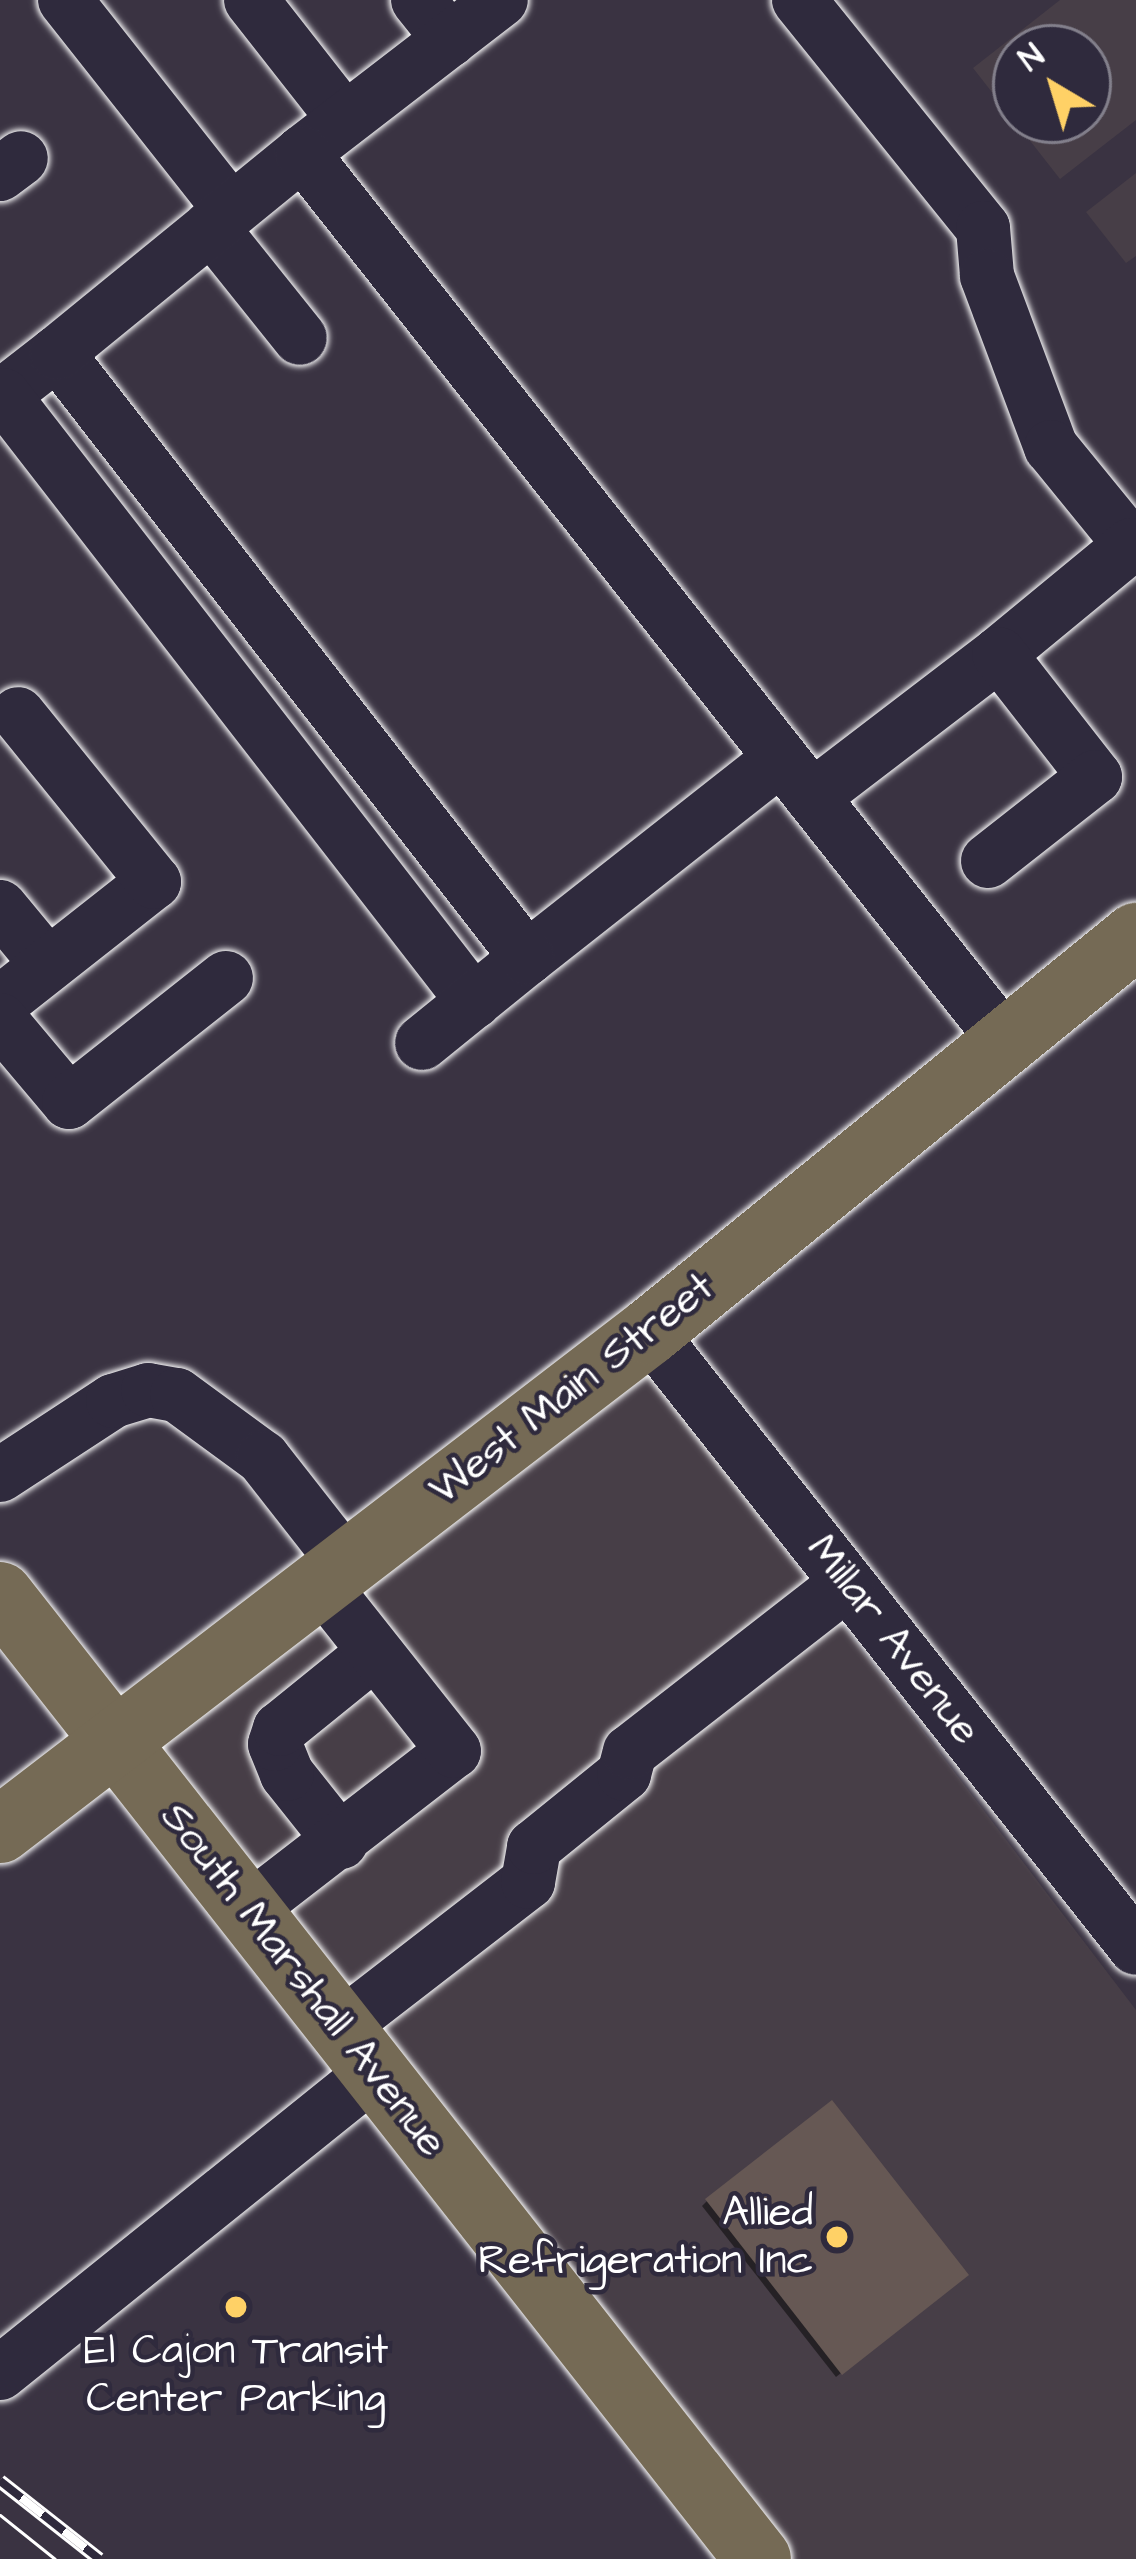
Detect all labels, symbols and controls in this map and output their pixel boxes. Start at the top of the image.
north arrow [992,24,1112,144]
text: N [1009,34,1054,82]
street label: West Main Street [420,1262,724,1516]
street label: Millar Avenue [796,1525,990,1755]
street label: South Marshall Avenue [149,1793,457,2167]
place label: Allied Refrigeration Inc [478,2188,813,2286]
marker: Allied Refrigeration Inc [824,2224,850,2250]
marker: El Cajon Transit Center Parking [223,2294,249,2320]
place label: El Cajon Transit Center Parking [84,2326,388,2424]

